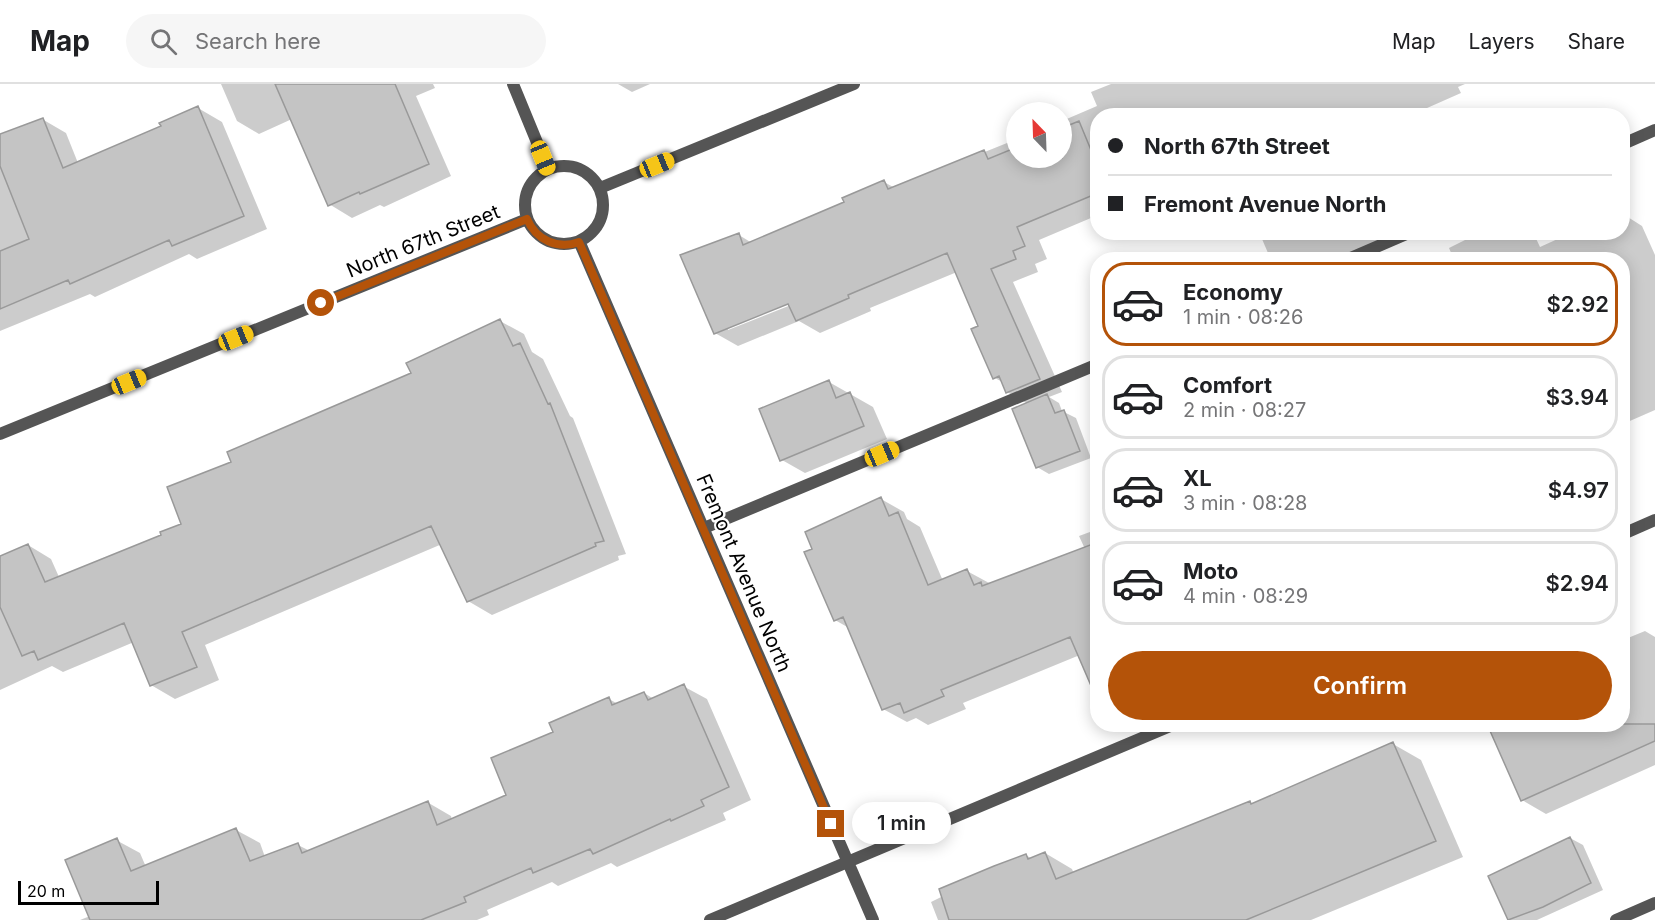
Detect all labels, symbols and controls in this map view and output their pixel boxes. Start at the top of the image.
search box [126,14,546,68]
text: Map [30,24,90,58]
icon: search [147,25,180,58]
text: Search here [195,28,321,54]
text: Map [1392,29,1436,54]
text: Layers [1469,29,1535,54]
text: Share [1568,29,1625,54]
north arrow [1006,102,1072,168]
map controls [1006,102,1072,168]
text: North 67th Street [1144,133,1330,159]
car [528,138,558,178]
car [637,150,677,180]
text: Fremont Avenue North [1144,191,1387,217]
street label: North 67th Street [343,199,504,283]
icon: car [1111,277,1165,331]
text: Economy [1183,279,1283,305]
route start [307,289,334,316]
text: $2.92 [1546,291,1609,317]
text: 1 min · 08:26 [1183,305,1303,329]
car [216,323,256,353]
car [109,367,149,397]
icon: car [1111,370,1165,424]
text: Comfort [1183,372,1272,398]
text: $3.94 [1546,384,1609,410]
text: 2 min · 08:27 [1183,398,1306,422]
car [862,439,902,469]
icon: car [1111,463,1165,517]
text: XL [1183,465,1212,491]
street label: Fremont Avenue North [691,470,797,676]
text: $4.97 [1548,477,1609,503]
text: 3 min · 08:28 [1183,491,1308,515]
icon: car [1111,556,1165,610]
text: Moto [1183,558,1238,584]
text: $2.94 [1545,570,1609,596]
text: 4 min · 08:29 [1183,584,1308,608]
button: Confirm [1108,651,1612,720]
callout: 1 min [852,803,951,845]
route end [817,810,844,837]
text: 1 min [877,811,926,835]
scale bar [18,878,159,906]
text: 20 m [27,881,65,901]

